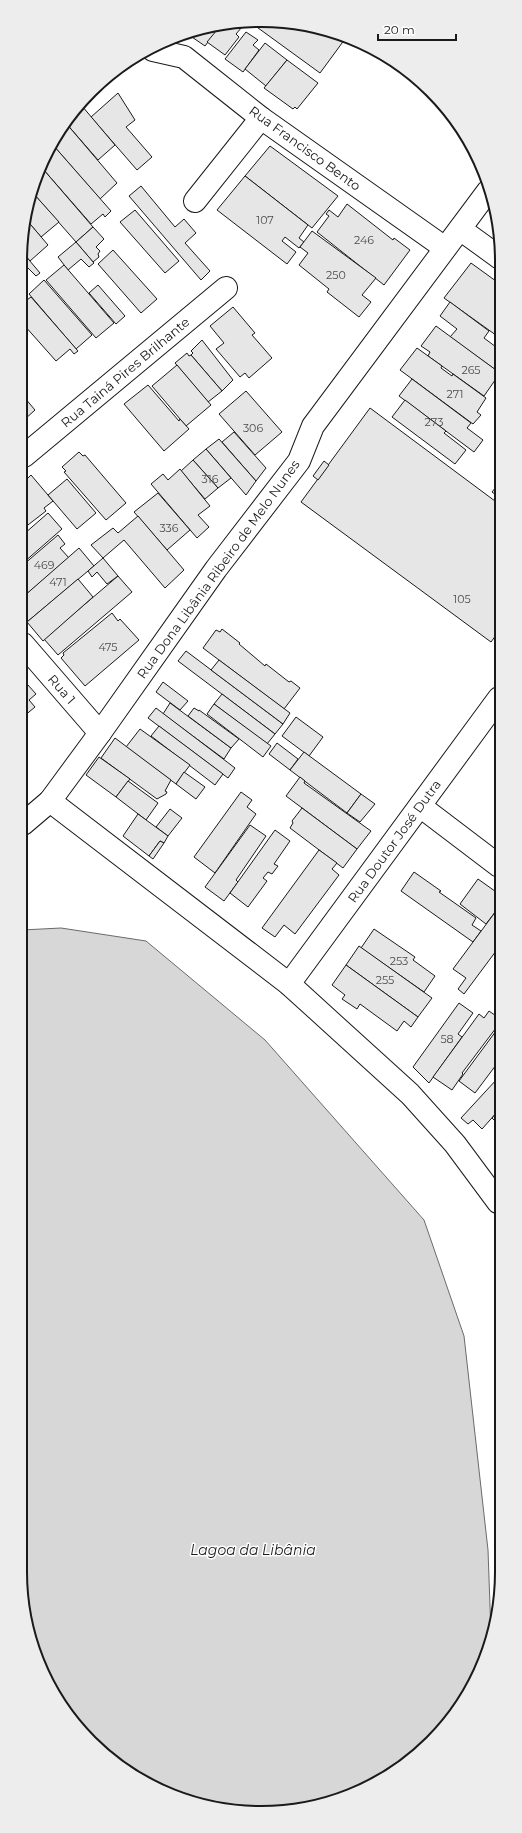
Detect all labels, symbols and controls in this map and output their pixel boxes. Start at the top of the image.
scale bar [378,16,456,42]
text: 20 m [384,22,415,37]
street label: Rua Francisco Bento [246,102,364,194]
house number: 107 [256,213,274,227]
house number: 246 [354,233,374,247]
house number: 250 [326,268,346,282]
street label: Rua Tainá Pires Brilhante [57,313,193,430]
house number: 265 [461,363,481,377]
house number: 271 [447,387,463,401]
house number: 273 [425,415,443,429]
house number: 306 [243,421,263,435]
street label: Rua Dona Libânia Ribeiro de Melo Nunes [133,457,303,681]
house number: 316 [202,472,219,486]
house number: 336 [159,521,179,535]
house number: 469 [34,558,55,572]
house number: 471 [49,575,67,589]
house number: 105 [453,592,471,606]
house number: 475 [98,640,118,654]
street label: Rua 1 [45,671,79,707]
street label: Rua Doutor José Dutra [344,776,444,906]
house number: 253 [390,954,408,968]
house number: 255 [376,973,394,987]
house number: 58 [440,1032,454,1046]
water label: Lagoa da Libânia [190,1541,316,1559]

